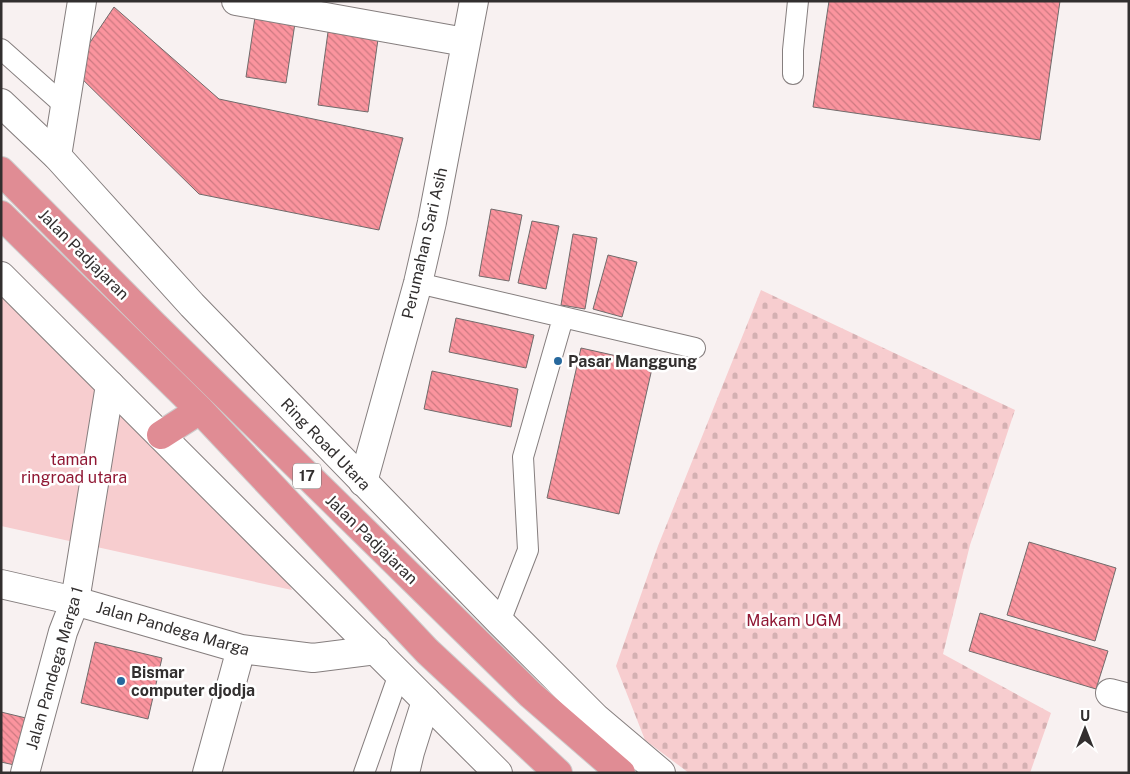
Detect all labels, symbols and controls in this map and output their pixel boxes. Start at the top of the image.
street label: Perumahan Sari Asih [398,166,451,321]
street label: Jalan Padjajaran [34,205,133,304]
place label: Pasar Manggung [568,352,697,371]
marker: Pasar Manggung [552,355,564,367]
street label: Ring Road Utara [277,394,374,494]
park label: taman ringroad utara [21,450,127,487]
road number: 17 [293,464,321,488]
street label: Jalan Padjajaran [322,491,422,588]
street label: Jalan Pandega Marga 1 [22,584,87,752]
street label: Jalan Pandega Marga [94,598,252,659]
park label: Makam UGM [746,611,842,630]
place label: Bismar computer djodja [131,663,255,700]
marker: Bismar computer djodja [115,675,127,687]
north arrow [1060,704,1110,754]
text: U [1080,708,1090,724]

